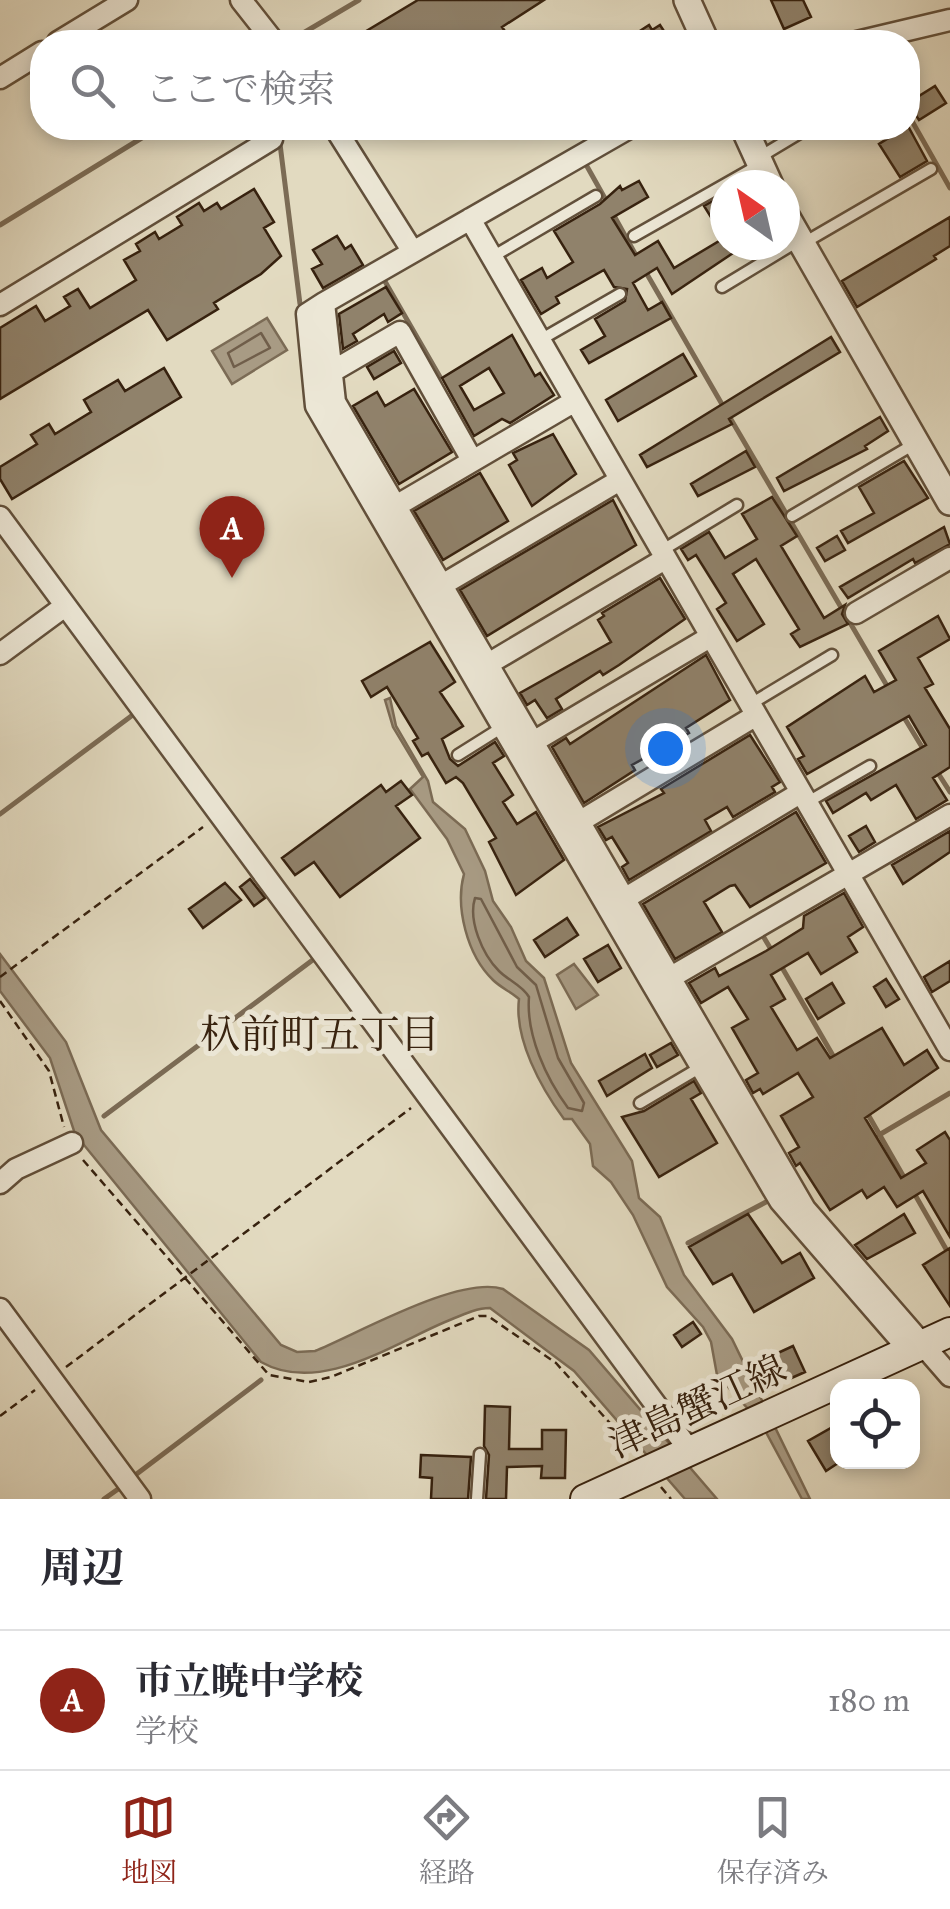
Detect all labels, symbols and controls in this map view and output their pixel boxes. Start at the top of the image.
search box [30,30,920,140]
icon: search [65,58,120,113]
text: ここで検索 [145,66,335,112]
north arrow [710,170,800,260]
pin: A [200,496,264,578]
your location [640,723,691,774]
district label: 杁前町五丁目 [200,1010,440,1059]
street label: 津島蟹江線 [601,1345,793,1467]
map controls [830,1379,920,1469]
button: locate [830,1379,920,1469]
text: 周辺 [40,1542,124,1594]
text: 市立暁中学校 [135,1658,363,1704]
text: A [62,1681,83,1720]
text: 180 m [828,1681,910,1720]
text: 学校 [135,1712,199,1751]
tab: 地図 [121,1790,177,1890]
tab: 経路 [419,1790,475,1890]
tab: 保存済み [717,1790,829,1890]

